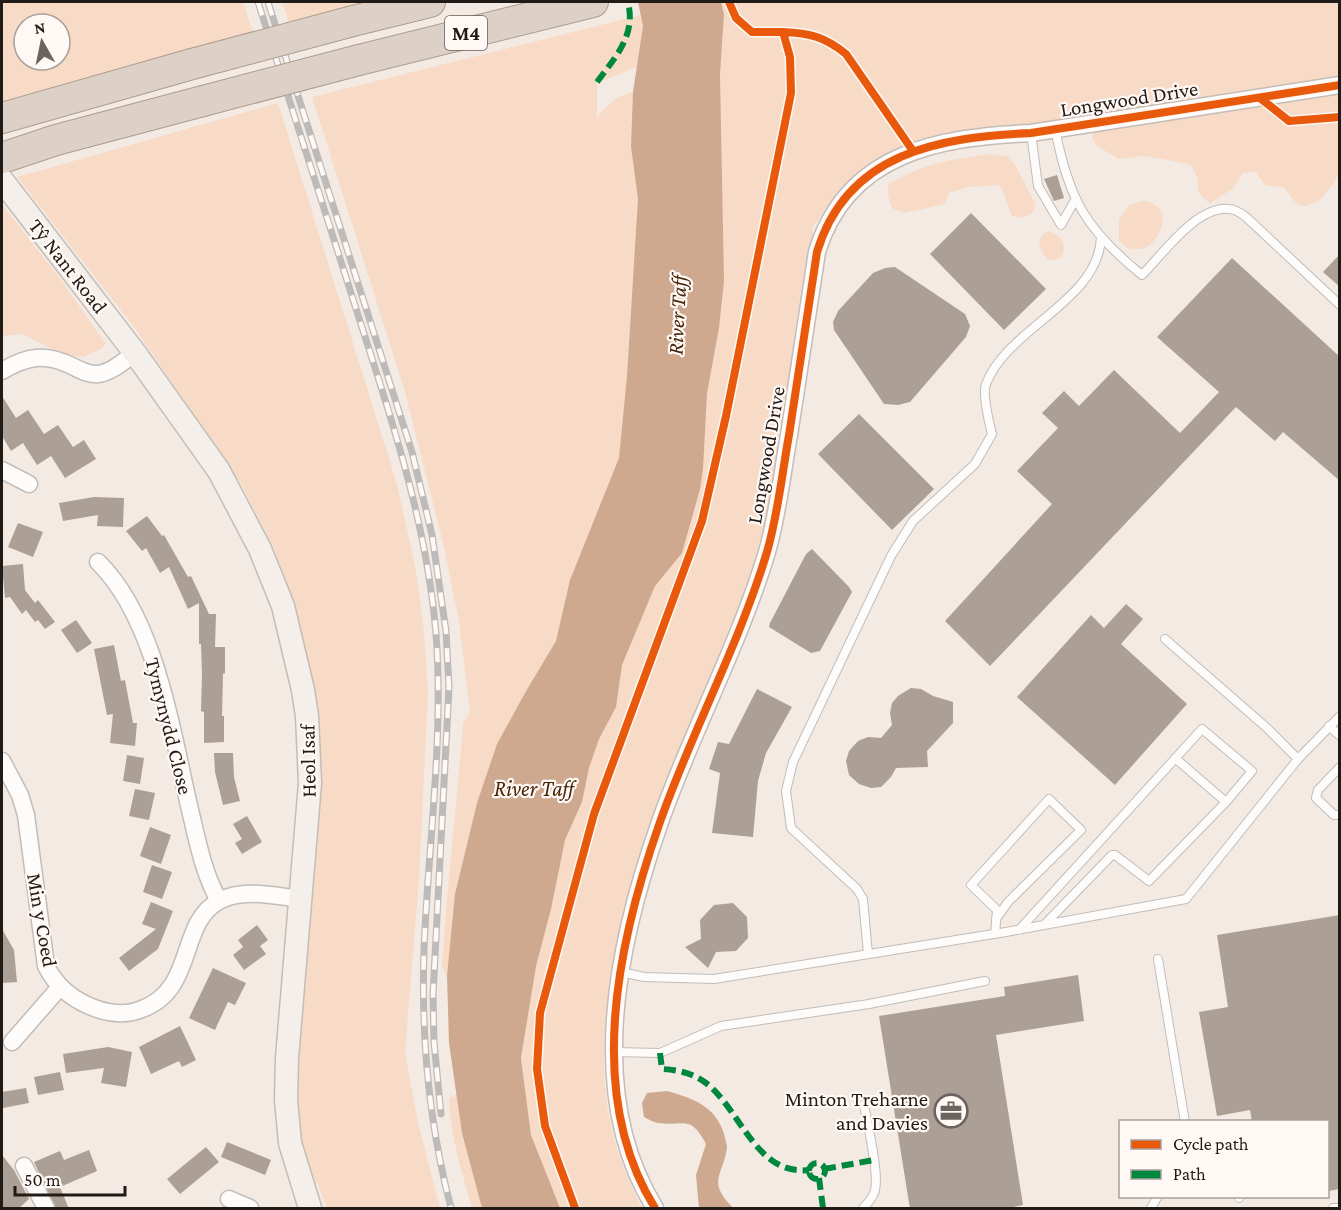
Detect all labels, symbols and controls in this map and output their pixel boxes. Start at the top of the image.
north arrow [12,12,72,72]
road number: M4 [445,16,487,50]
text: N [33,18,47,37]
street label: Longwood Drive [1058,76,1200,122]
street label: Tŷ Nant Road [24,214,112,318]
water label: River Taff [662,271,692,356]
street label: Longwood Drive [742,384,790,526]
street label: Tymynydd Close [140,655,198,797]
street label: Heol Isaf [295,722,321,798]
water label: River Taff [494,776,577,801]
street label: Min y Coed [22,871,62,969]
place label: Minton Treharne and Davies [785,1087,928,1135]
office icon: Minton Treharne and Davies [933,1093,969,1129]
legend [1119,1120,1329,1198]
text: Cycle path [1173,1134,1249,1154]
scale bar [15,1159,124,1197]
text: Path [1173,1164,1206,1184]
text: 50 m [24,1170,61,1190]

